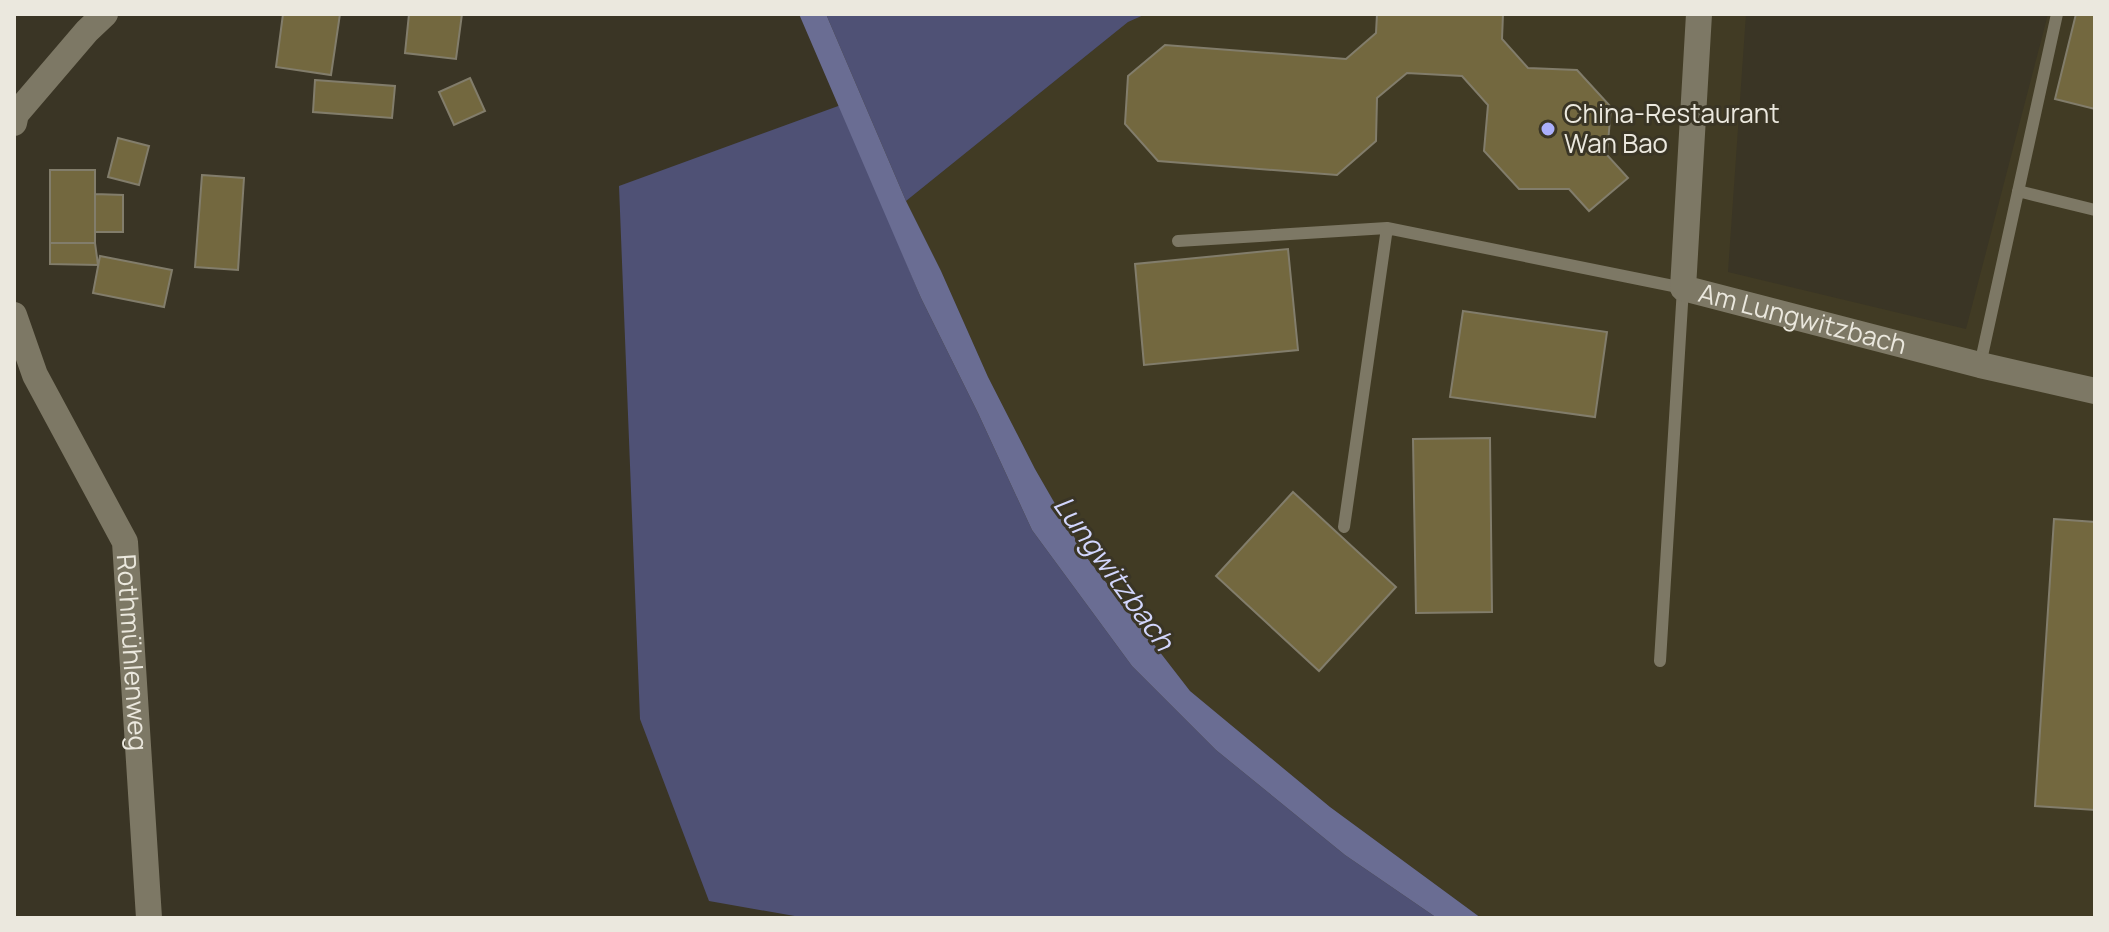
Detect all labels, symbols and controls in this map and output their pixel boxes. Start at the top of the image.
place label: China-Restaurant Wan Bao [1564,95,1780,161]
marker: China-Restaurant Wan Bao [1539,120,1557,138]
street label: Am Lungwitzbach [1695,274,1911,362]
water label: Lungwitzbach [1046,487,1185,658]
street label: Rothmühlenweg [109,553,157,752]

